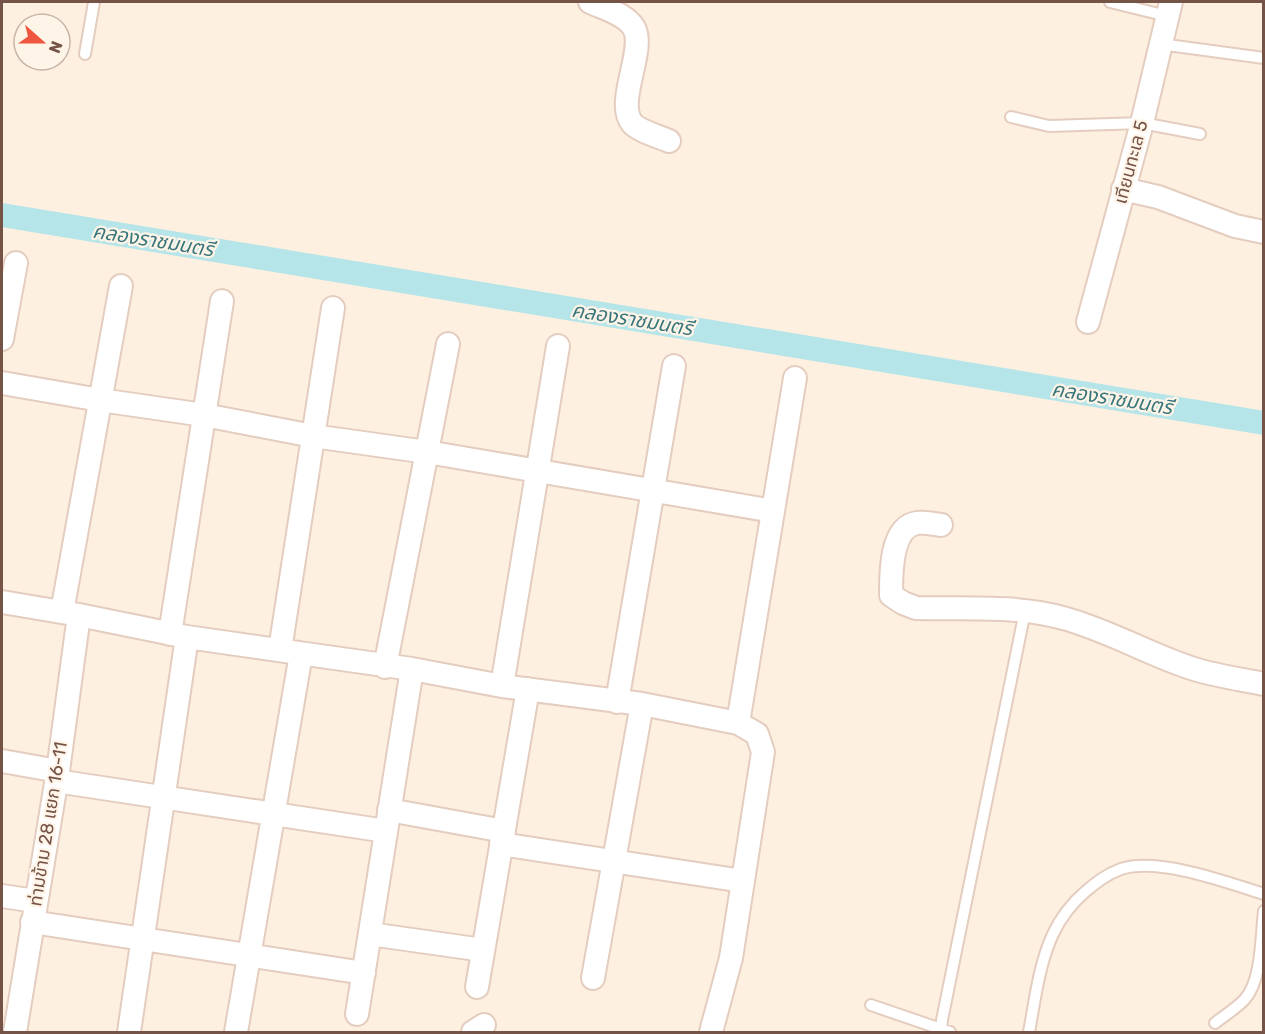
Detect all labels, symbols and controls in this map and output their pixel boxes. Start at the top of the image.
north arrow [12,12,72,72]
text: N [45,38,66,56]
street label: เทียนทะเล 5 [1109,118,1153,206]
water label: คลองราชมนตรี [91,219,219,262]
water label: คลองราชมนตรี [570,298,698,341]
water label: คลองราชมนตรี [1050,377,1178,420]
street label: ท่ามข้าม 28 แยก 16-11 [24,740,72,908]

